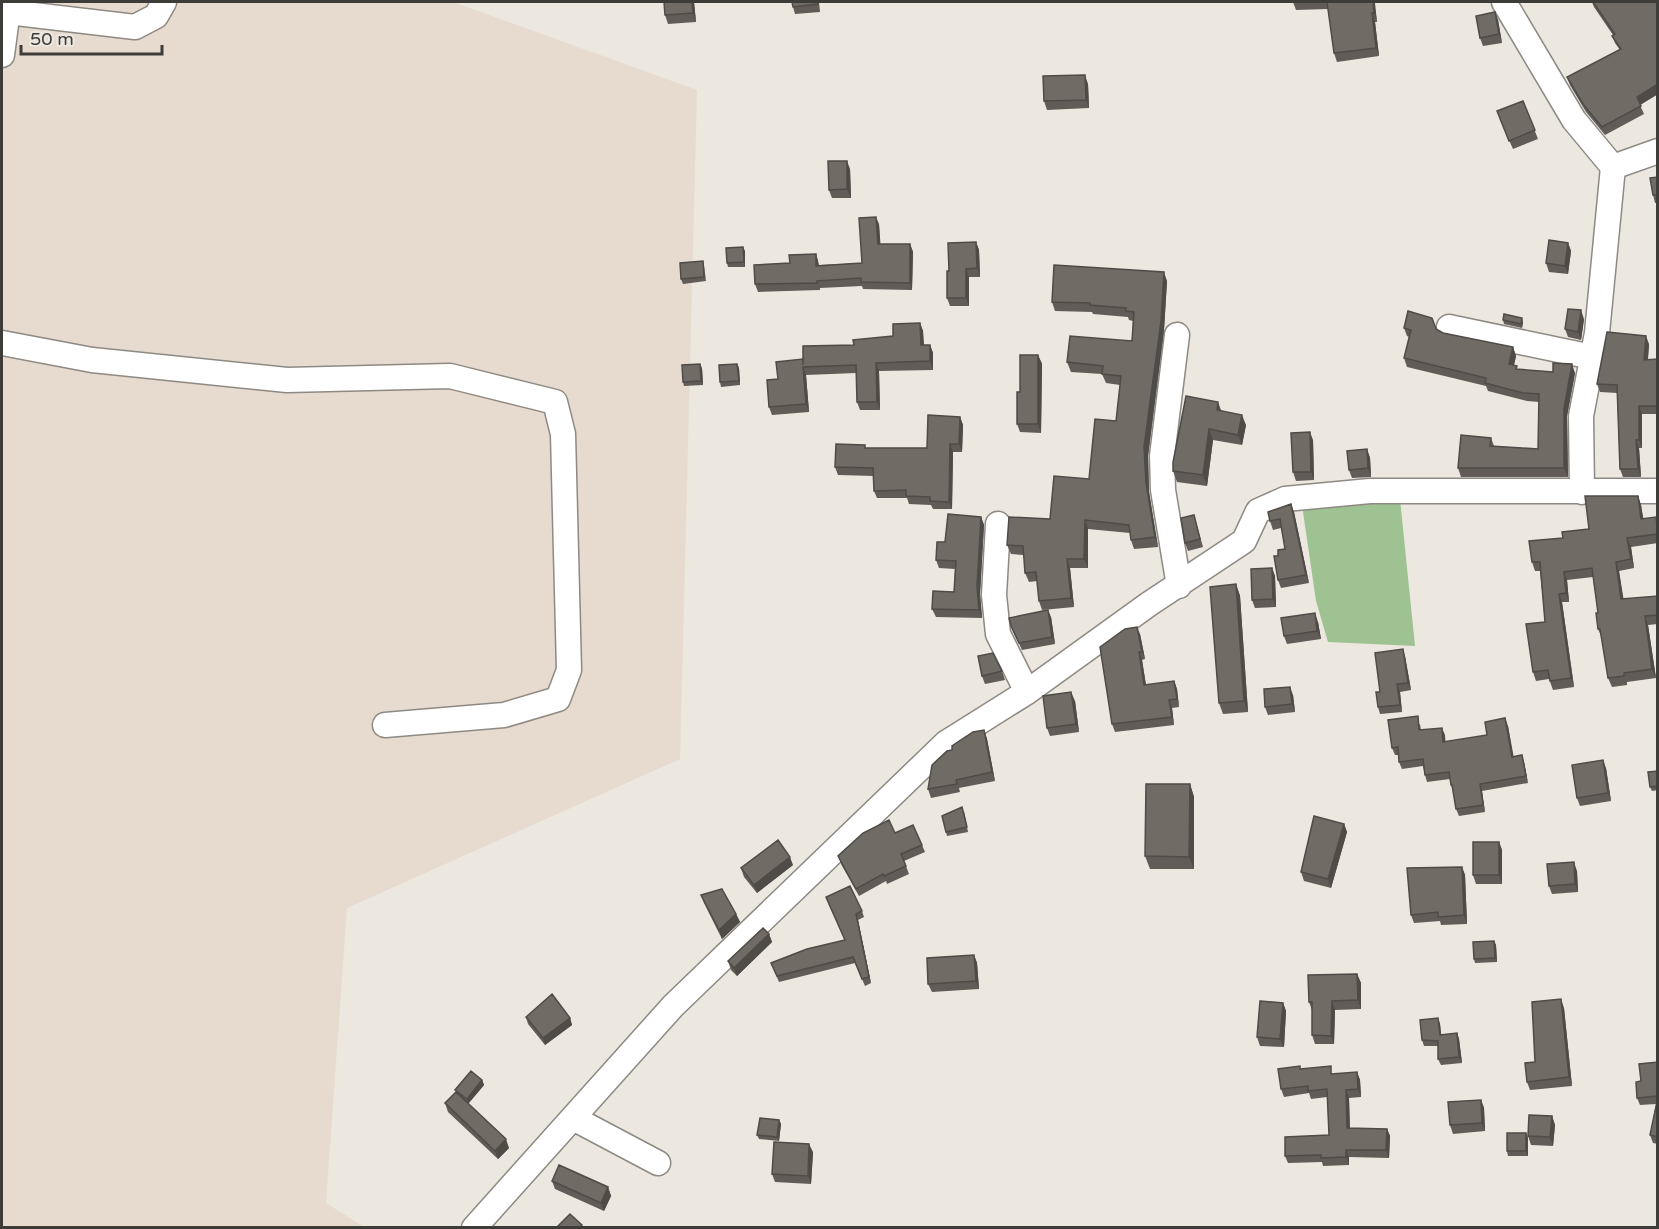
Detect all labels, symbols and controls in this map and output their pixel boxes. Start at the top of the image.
scale bar [21,18,162,56]
text: 50 m [30,28,74,50]

